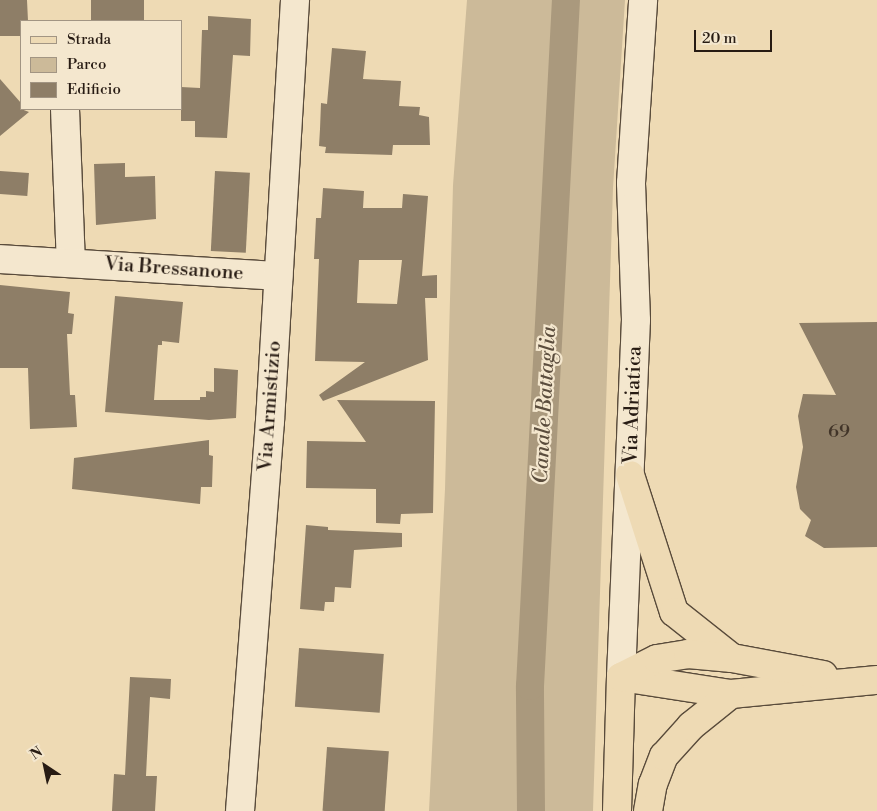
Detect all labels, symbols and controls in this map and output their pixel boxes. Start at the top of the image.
legend [20,20,182,110]
scale bar [697,20,774,52]
text: 20 m [702,29,737,48]
text: Strada [67,30,111,49]
text: Parco [67,55,106,74]
text: Edificio [67,80,121,99]
street label: Via Bressanone [104,252,244,286]
water label: Canale Battaglia [528,326,562,484]
street label: Via Armistizio [253,340,287,472]
street label: Via Adriatica [619,345,647,465]
house number: 69 [828,421,850,443]
north arrow [20,741,70,791]
text: N [27,743,46,764]

